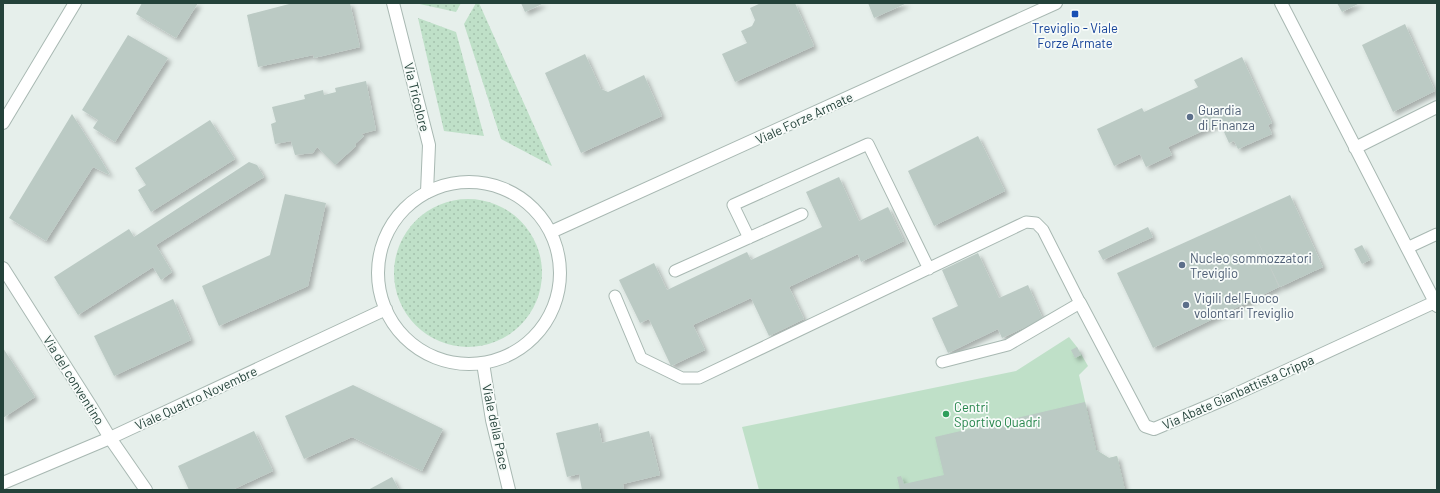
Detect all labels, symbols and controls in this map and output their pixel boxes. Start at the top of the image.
marker: Treviglio - Viale Forze Armate [1070,9,1080,19]
place label: Treviglio - Viale Forze Armate [1032,20,1118,51]
street label: Via Tricolore [401,61,433,133]
street label: Viale Forze Armate [753,88,855,148]
place label: Guardia di Finanza [1198,102,1255,133]
marker: Guardia di Finanza [1185,112,1195,122]
place label: Nucleo sommozzatori Treviglio [1190,250,1312,281]
marker: Nucleo sommozzatori Treviglio [1177,260,1187,270]
place label: Vigili del Fuoco volontari Treviglio [1194,290,1294,321]
marker: Vigili del Fuoco volontari Treviglio [1181,300,1191,310]
street label: Via del conventino [40,332,108,428]
street label: Via Abate Gianbattista Crippa [1160,351,1316,433]
street label: Viale Quattro Novembre [132,363,260,433]
street label: Viale della Pace [479,383,513,471]
place label: Centri Sportivo Quadri [954,399,1041,430]
marker: Centri Sportivo Quadri [941,409,951,419]

